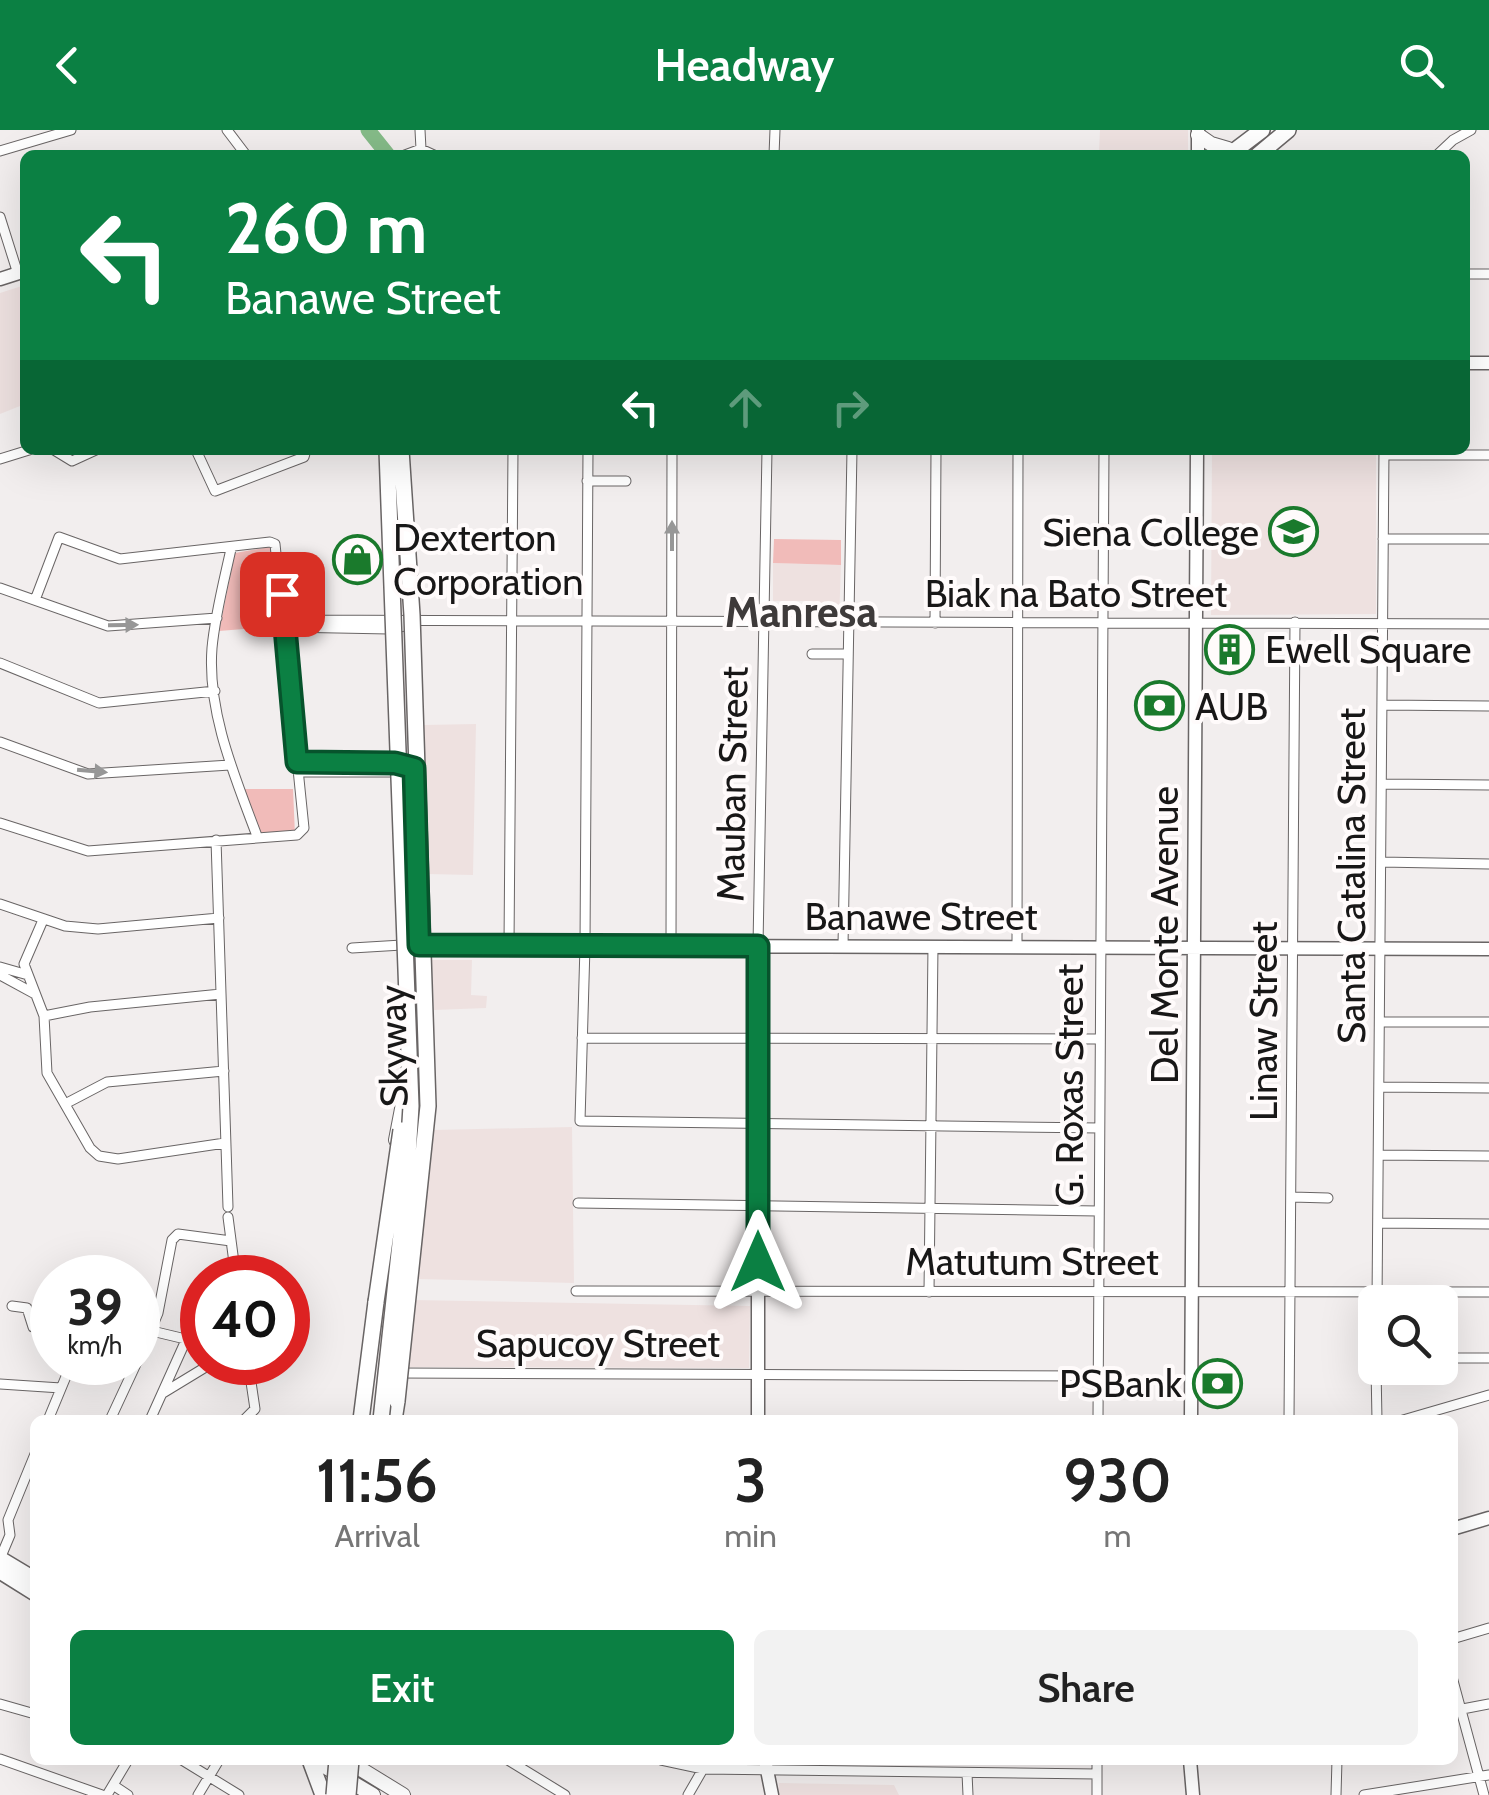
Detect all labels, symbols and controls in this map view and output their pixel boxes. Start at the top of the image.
icon: back [40,38,95,93]
text: Headway [655,38,834,92]
icon: search [1394,38,1449,93]
text: 260 m [225,185,427,271]
icon: left [60,190,190,320]
text: Banawe Street [225,271,501,325]
icon: left [613,380,668,435]
icon: ahead [718,380,773,435]
icon: right [823,380,878,435]
school or university icon: Siena College [1268,506,1320,558]
place label: Siena College [1042,509,1259,556]
place label: Dexterton Corporation [393,514,583,605]
one-way arrow [664,520,680,552]
shop icon: Dexterton Corporation [332,533,384,585]
pin [240,552,325,637]
icon: arrive [255,567,310,622]
street label: Biak na Bato Street [925,570,1228,617]
district label: Manresa [725,586,877,638]
one-way arrow [108,617,140,633]
building icon: Ewell Square [1204,623,1256,675]
place label: Ewell Square [1265,626,1471,673]
street label: Mauban Street [706,666,758,902]
bank icon: AUB [1134,680,1186,732]
place label: AUB [1195,683,1268,730]
street label: Santa Catalina Street [1328,708,1375,1044]
one-way arrow [77,763,108,779]
street label: Del Monte Avenue [1141,786,1188,1084]
street label: Banawe Street [805,893,1038,940]
street label: Linaw Street [1240,921,1287,1121]
street label: G. Roxas Street [1046,964,1093,1206]
street label: Skyway [368,984,418,1108]
position arrow [706,1210,810,1314]
street label: Matutum Street [905,1238,1159,1285]
speed limit sign: 40 [180,1255,310,1385]
text: 39 [67,1277,123,1338]
map controls [1358,1285,1458,1385]
button: search [1358,1285,1458,1385]
street label: Sapucoy Street [476,1320,720,1367]
text: km/h [68,1330,122,1360]
bank icon: PSBank [1191,1357,1243,1409]
place label: PSBank [1059,1360,1182,1407]
text: 11:56 [316,1444,438,1517]
text: 3 [734,1444,767,1517]
text: 930 [1063,1444,1172,1517]
text: Arrival [335,1516,420,1555]
text: min [724,1516,777,1555]
text: m [1103,1516,1132,1555]
button: Exit [70,1630,734,1745]
button: Share [754,1630,1418,1745]

